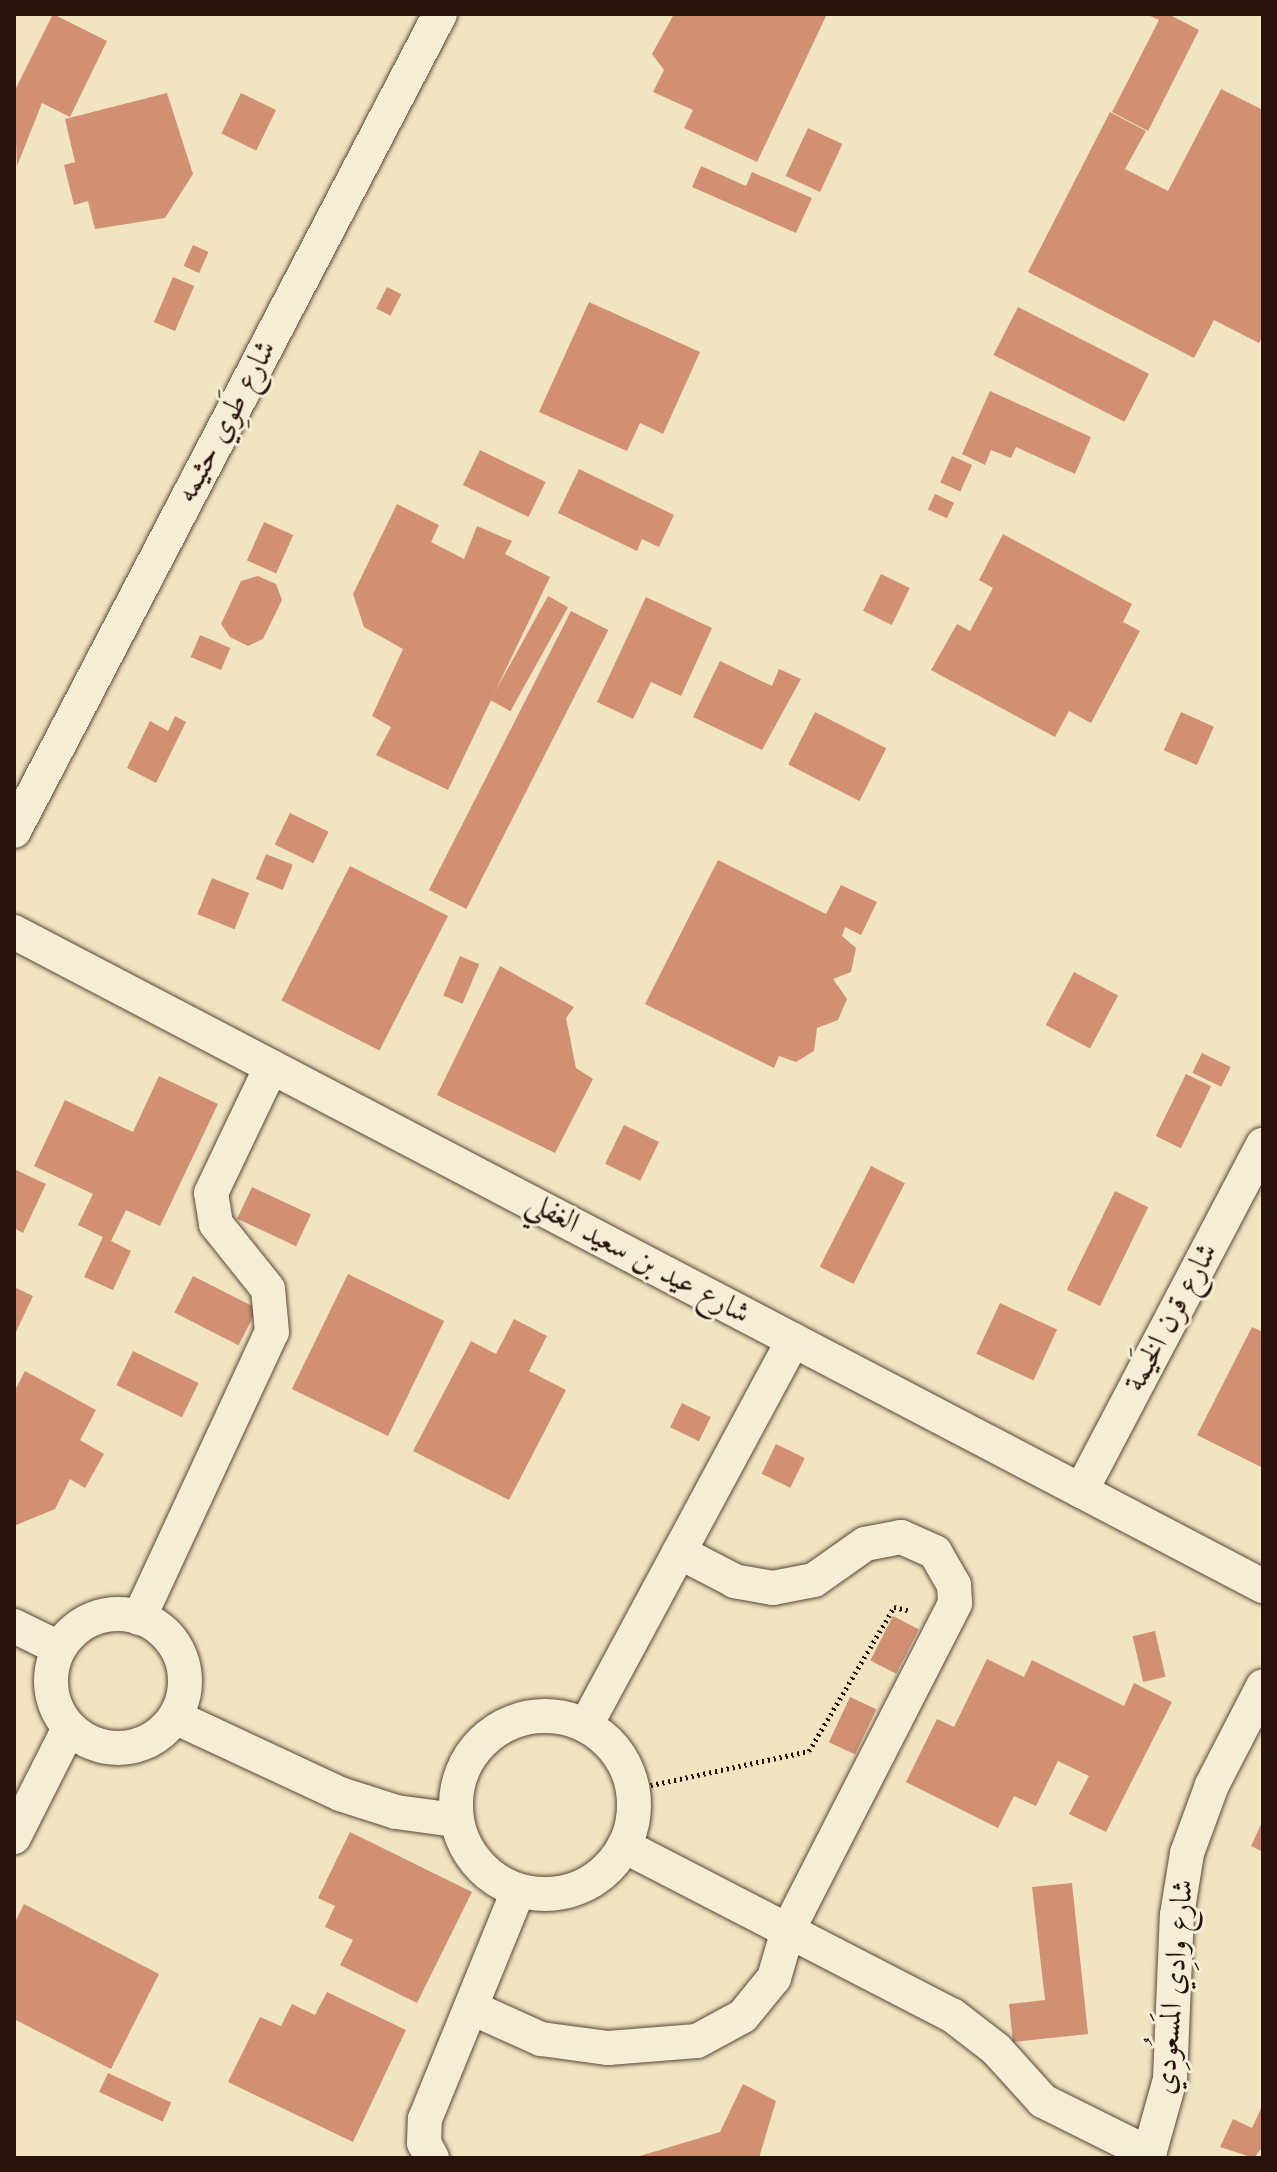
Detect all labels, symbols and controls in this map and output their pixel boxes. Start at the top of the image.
street label: شارع طَوِي حثيمه [169,335,285,509]
street label: شارع عيد بن سعيد الغفلي [520,1185,756,1333]
street label: شارع قرن الخَيمة [1118,1238,1226,1398]
street label: شارع وادِي المَسعُودِي [1148,1878,1202,2096]

